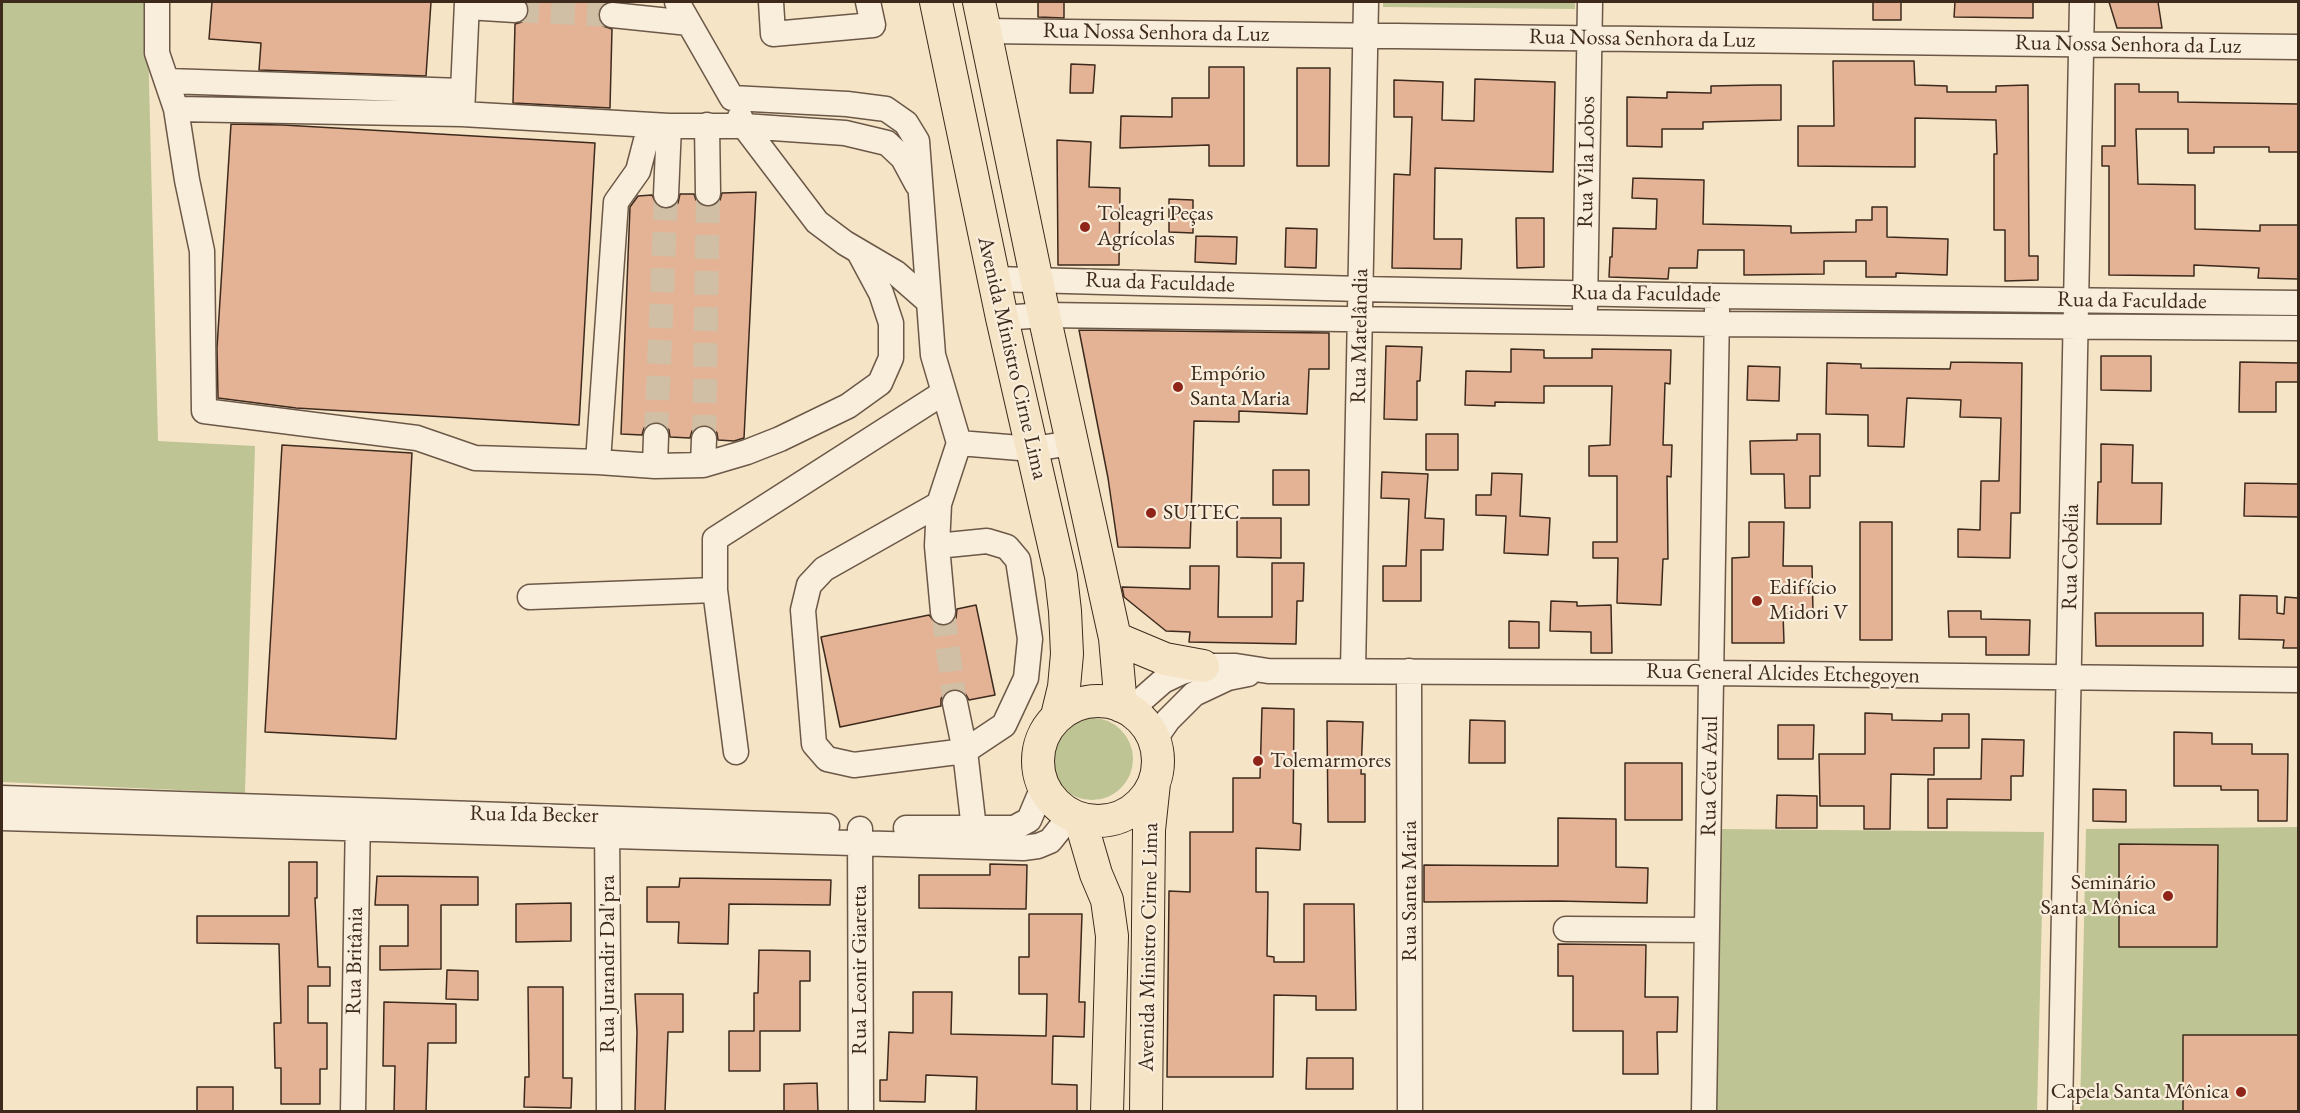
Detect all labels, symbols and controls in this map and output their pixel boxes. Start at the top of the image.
street label: Rua Nossa Senhora da Luz [1043,18,1269,48]
street label: Rua Nossa Senhora da Luz [1529,24,1755,54]
street label: Rua Nossa Senhora da Luz [2015,30,2241,60]
street label: Rua Vila Lobos [1573,96,1601,228]
place label: Toleagri Peças Agrícolas [1097,201,1213,252]
marker: Toleagri Peças Agrícolas [1078,220,1092,234]
street label: Avenida Ministro Cirne Lima [971,234,1053,482]
street label: Rua da Faculdade [1085,267,1235,299]
street label: Rua Matelândia [1346,268,1374,404]
street label: Rua da Faculdade [1571,279,1721,309]
street label: Rua da Faculdade [2057,286,2207,316]
place label: Empório Santa Maria [1190,361,1290,412]
marker: Empório Santa Maria [1171,380,1185,394]
place label: SUITEC [1163,500,1240,526]
street label: Rua Cobélia [2057,504,2085,610]
marker: SUITEC [1144,506,1158,520]
place label: Edifício Midori V [1769,575,1848,626]
marker: Edifício Midori V [1750,594,1764,608]
street label: Rua General Alcides Etchegoyen [1646,658,1920,690]
street label: Rua Céu Azul [1696,715,1724,837]
place label: Tolemarmores [1270,748,1391,774]
marker: Tolemarmores [1251,754,1265,768]
street label: Rua Ida Becker [469,801,599,829]
street label: Rua Santa Maria [1397,821,1423,961]
street label: Avenida Ministro Cirne Lima [1134,822,1164,1072]
place label: Seminário Santa Mônica [2041,870,2156,921]
street label: Rua Jurandir Dal'pra [595,875,621,1053]
street label: Rua Leonir Giaretta [847,885,873,1055]
marker: Seminário Santa Mônica [2161,889,2175,903]
street label: Rua Britânia [341,907,369,1015]
place label: Capela Santa Mônica [2051,1079,2229,1105]
marker: Capela Santa Mônica [2234,1085,2248,1099]

